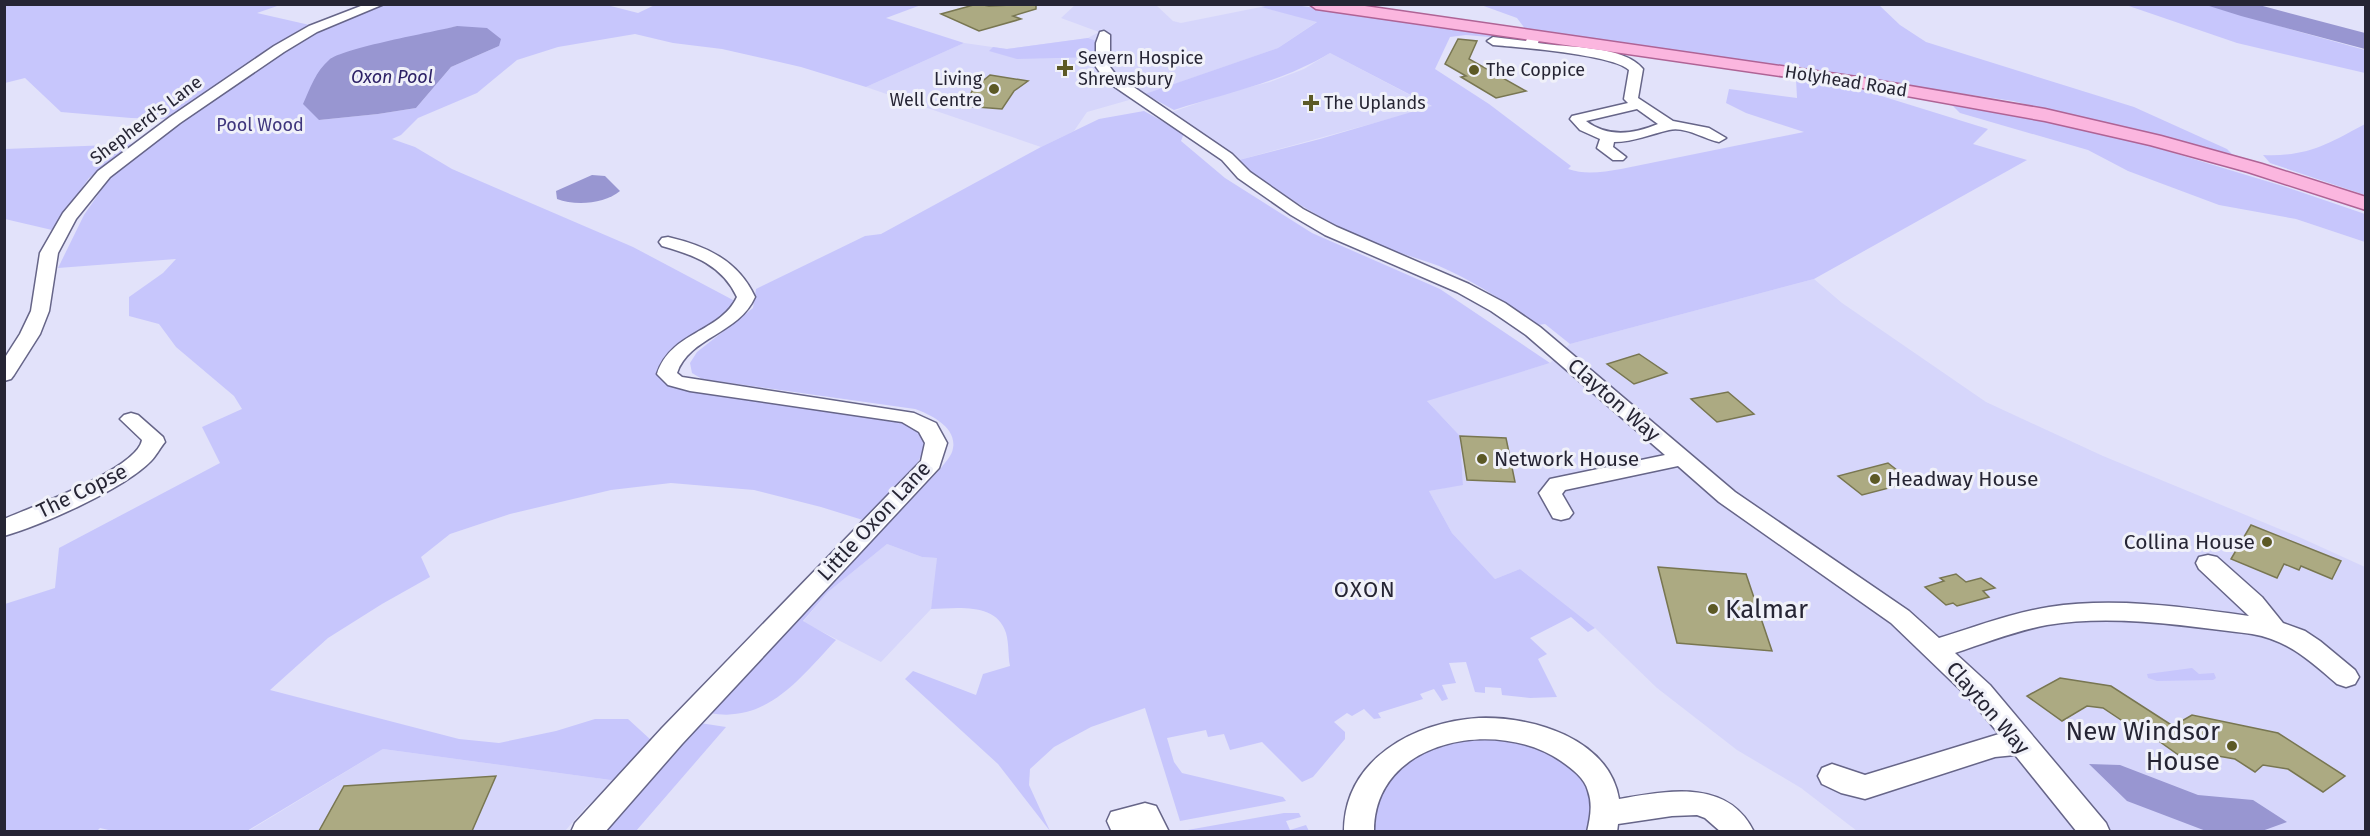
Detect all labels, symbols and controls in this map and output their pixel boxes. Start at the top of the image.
place label: Severn Hospice Shrewsbury [1078,47,1203,90]
marker: Severn Hospice Shrewsbury [1056,59,1074,77]
place label: The Coppice [1486,59,1585,81]
street label: Holyhead Road [1783,60,1909,102]
marker: The Coppice [1467,63,1481,77]
water label: Oxon Pool [351,66,433,88]
place label: Living Well Centre [889,68,983,111]
street label: Shepherd's Lane [86,71,206,169]
marker: Living Well Centre [987,82,1001,96]
place label: The Uplands [1324,92,1426,114]
marker: The Uplands [1302,94,1320,112]
park label: Pool Wood [216,114,304,136]
street label: Clayton Way [1562,353,1666,448]
place label: Network House [1494,446,1639,472]
marker: Network House [1475,452,1489,466]
street label: Little Oxon Lane [812,456,936,586]
street label: The Copse [32,458,132,524]
place label: Headway House [1887,466,2038,492]
marker: Headway House [1868,472,1882,486]
place label: Collina House [2124,529,2255,555]
marker: Collina House [2260,535,2274,549]
district label: OXON [1334,576,1396,603]
place label: Kalmar [1725,594,1808,625]
marker: Kalmar [1706,602,1720,616]
street label: Clayton Way [1941,656,2036,760]
place label: New Windsor House [2066,716,2220,777]
marker: New Windsor House [2225,739,2239,753]

